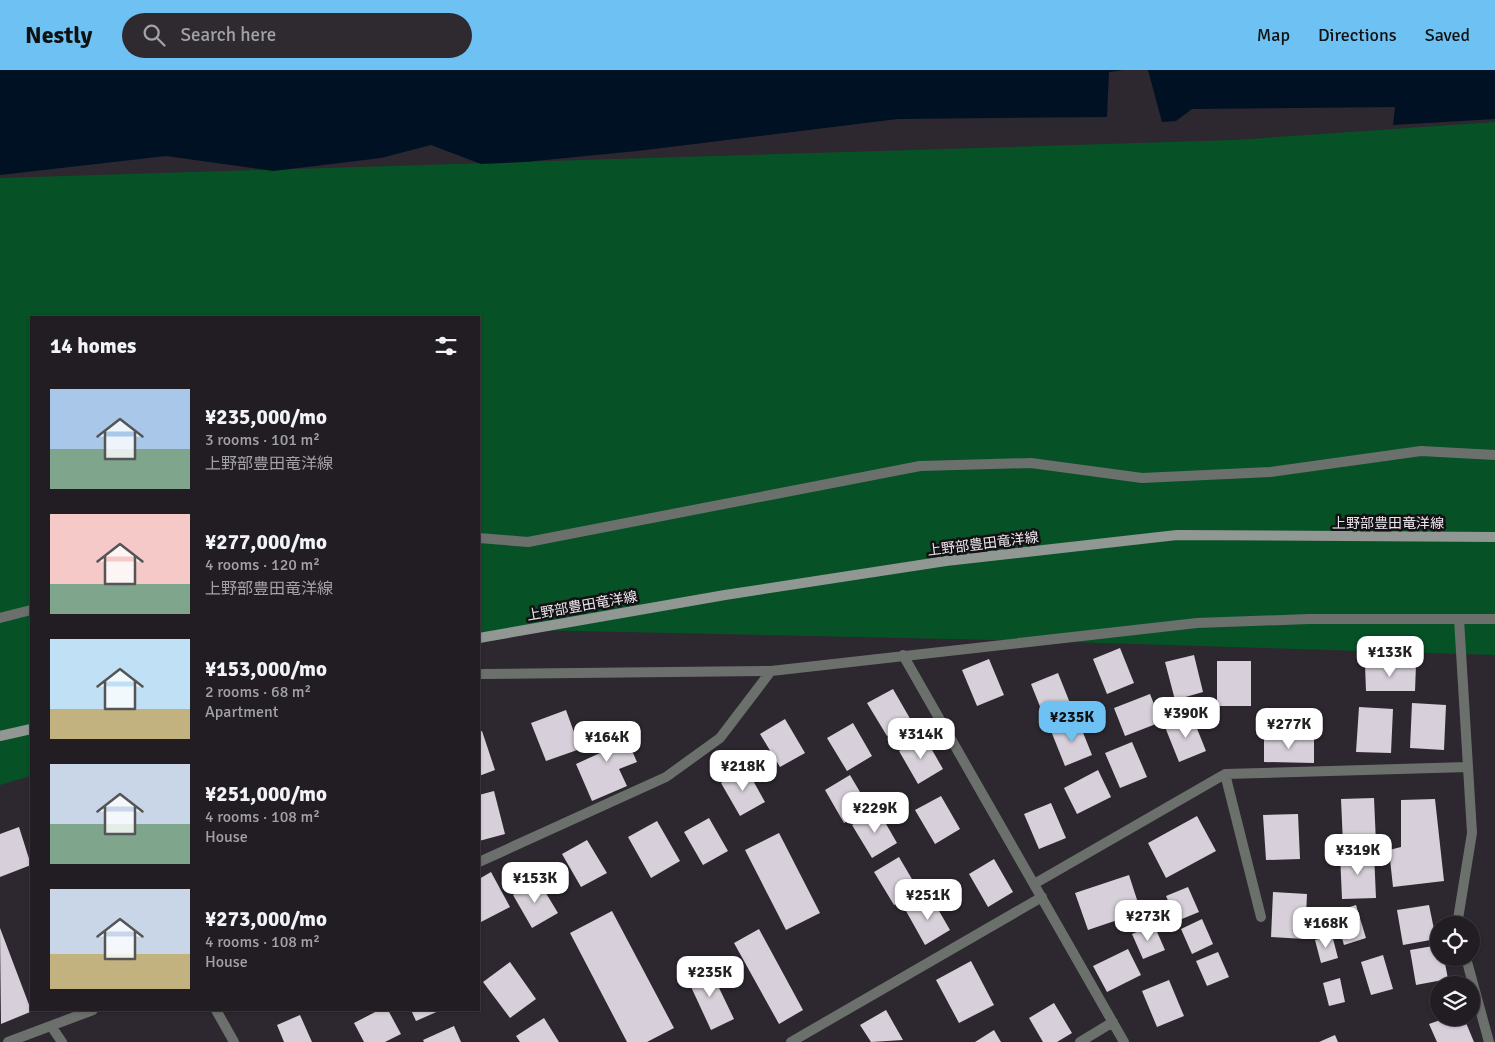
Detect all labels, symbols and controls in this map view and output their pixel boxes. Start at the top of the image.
search box [122,13,472,58]
text: Nestly [25,20,92,50]
icon: search [140,21,168,49]
text: Search here [180,23,276,47]
text: Map [1257,24,1290,46]
text: Directions [1318,24,1397,46]
text: Saved [1425,24,1470,46]
icon: filters [432,332,460,360]
text: 14 homes [50,333,136,359]
text: ¥235,000/mo [205,404,327,430]
icon: home [90,409,150,469]
text: 3 rooms · 101 m² [205,430,320,450]
text: 上野部豊田竜洋線 [205,454,333,474]
street label: 上野部豊田竜洋線 [1332,515,1444,532]
text: ¥277,000/mo [205,529,327,555]
street label: 上野部豊田竜洋線 [926,529,1040,559]
icon: home [90,534,150,594]
text: 4 rooms · 120 m² [205,555,320,575]
text: 上野部豊田竜洋線 [205,579,333,599]
street label: 上野部豊田竜洋線 [525,588,639,624]
pin: ¥133K [1355,636,1425,678]
text: ¥133K [1368,642,1412,662]
text: ¥153,000/mo [205,656,327,682]
icon: home [90,659,150,719]
text: 2 rooms · 68 m² [205,682,311,702]
pin: ¥390K [1151,696,1221,739]
pin: ¥235K [1037,700,1107,743]
text: Apartment [205,702,278,722]
text: ¥390K [1164,703,1208,723]
text: ¥235K [1050,707,1094,727]
pin: ¥277K [1254,708,1324,750]
text: ¥277K [1267,714,1311,734]
pin: ¥314K [886,718,956,760]
pin: ¥164K [572,720,642,763]
text: ¥314K [899,724,943,744]
text: ¥164K [585,727,629,747]
pin: ¥218K [708,750,778,792]
text: ¥218K [721,756,765,776]
text: ¥251,000/mo [205,781,327,807]
icon: home [90,784,150,844]
pin: ¥229K [840,792,910,834]
text: ¥229K [853,798,897,818]
text: 4 rooms · 108 m² [205,807,320,827]
text: House [205,827,248,847]
pin: ¥319K [1323,834,1393,876]
text: ¥319K [1336,840,1380,860]
pin: ¥153K [500,862,570,904]
text: ¥153K [513,868,557,888]
pin: ¥251K [893,878,963,921]
text: ¥251K [906,885,950,905]
pin: ¥273K [1113,900,1183,942]
text: ¥273,000/mo [205,906,327,932]
text: ¥273K [1126,906,1170,926]
pin: ¥168K [1291,906,1361,949]
icon: home [90,909,150,969]
text: ¥168K [1304,913,1348,933]
map controls [1430,916,1480,1026]
button: locate [1430,916,1480,966]
text: 4 rooms · 108 m² [205,932,320,952]
text: House [205,952,248,972]
pin: ¥235K [675,956,745,998]
text: ¥235K [688,962,732,982]
button: layers [1430,976,1480,1026]

